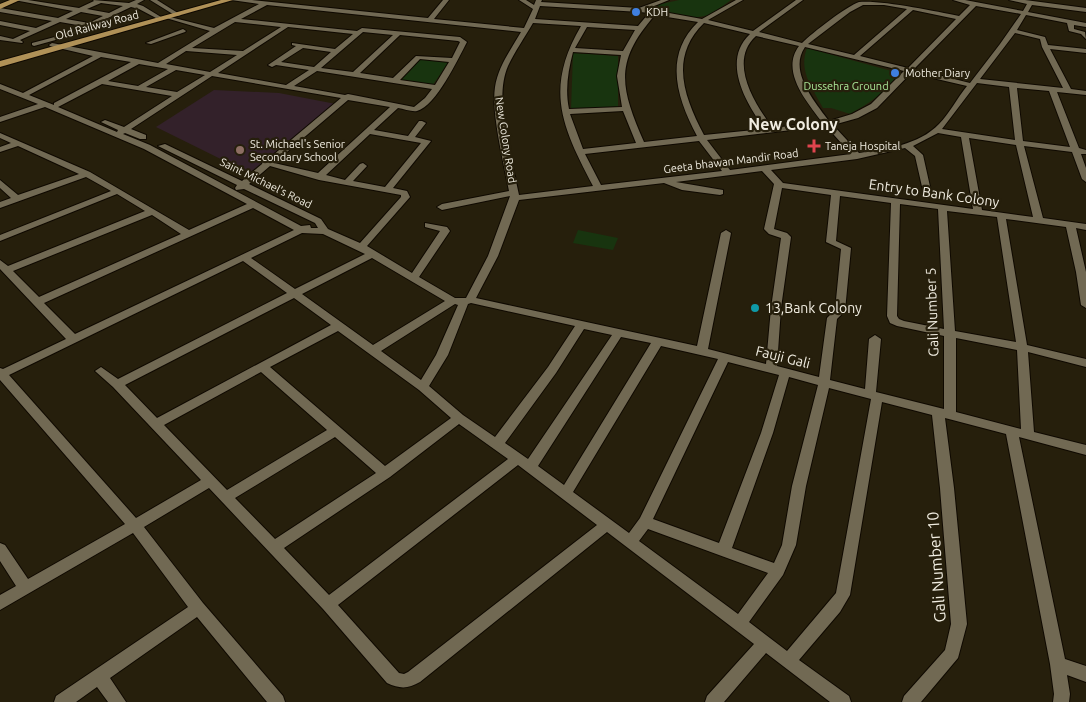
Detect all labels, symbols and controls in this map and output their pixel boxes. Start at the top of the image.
marker: KDH [630,6,642,18]
place label: KDH [646,6,668,18]
street label: Old Railway Road [54,8,140,42]
marker: Mother Diary [889,67,901,79]
place label: Mother Diary [905,67,971,79]
park label: Dussehra Ground [803,80,889,92]
street label: New Colony Road [493,96,519,184]
district label: New Colony [748,115,838,133]
place label: St. Michael's Senior Secondary School [250,138,346,163]
marker: Taneja Hospital [807,139,821,153]
place label: Taneja Hospital [825,140,900,152]
marker: St. Michael's Senior Secondary School [234,144,246,156]
street label: Geeta bhawan Mandir Road [663,147,799,175]
street label: Saint Michael's Road [218,156,314,210]
street label: Entry to Bank Colony [868,176,1000,210]
street label: Gali Number 5 [922,267,942,357]
place label: 13,Bank Colony [765,300,862,316]
marker: 13,Bank Colony [749,302,761,314]
street label: Fauji Gali [754,343,812,371]
street label: Gali Number 10 [923,511,949,623]

